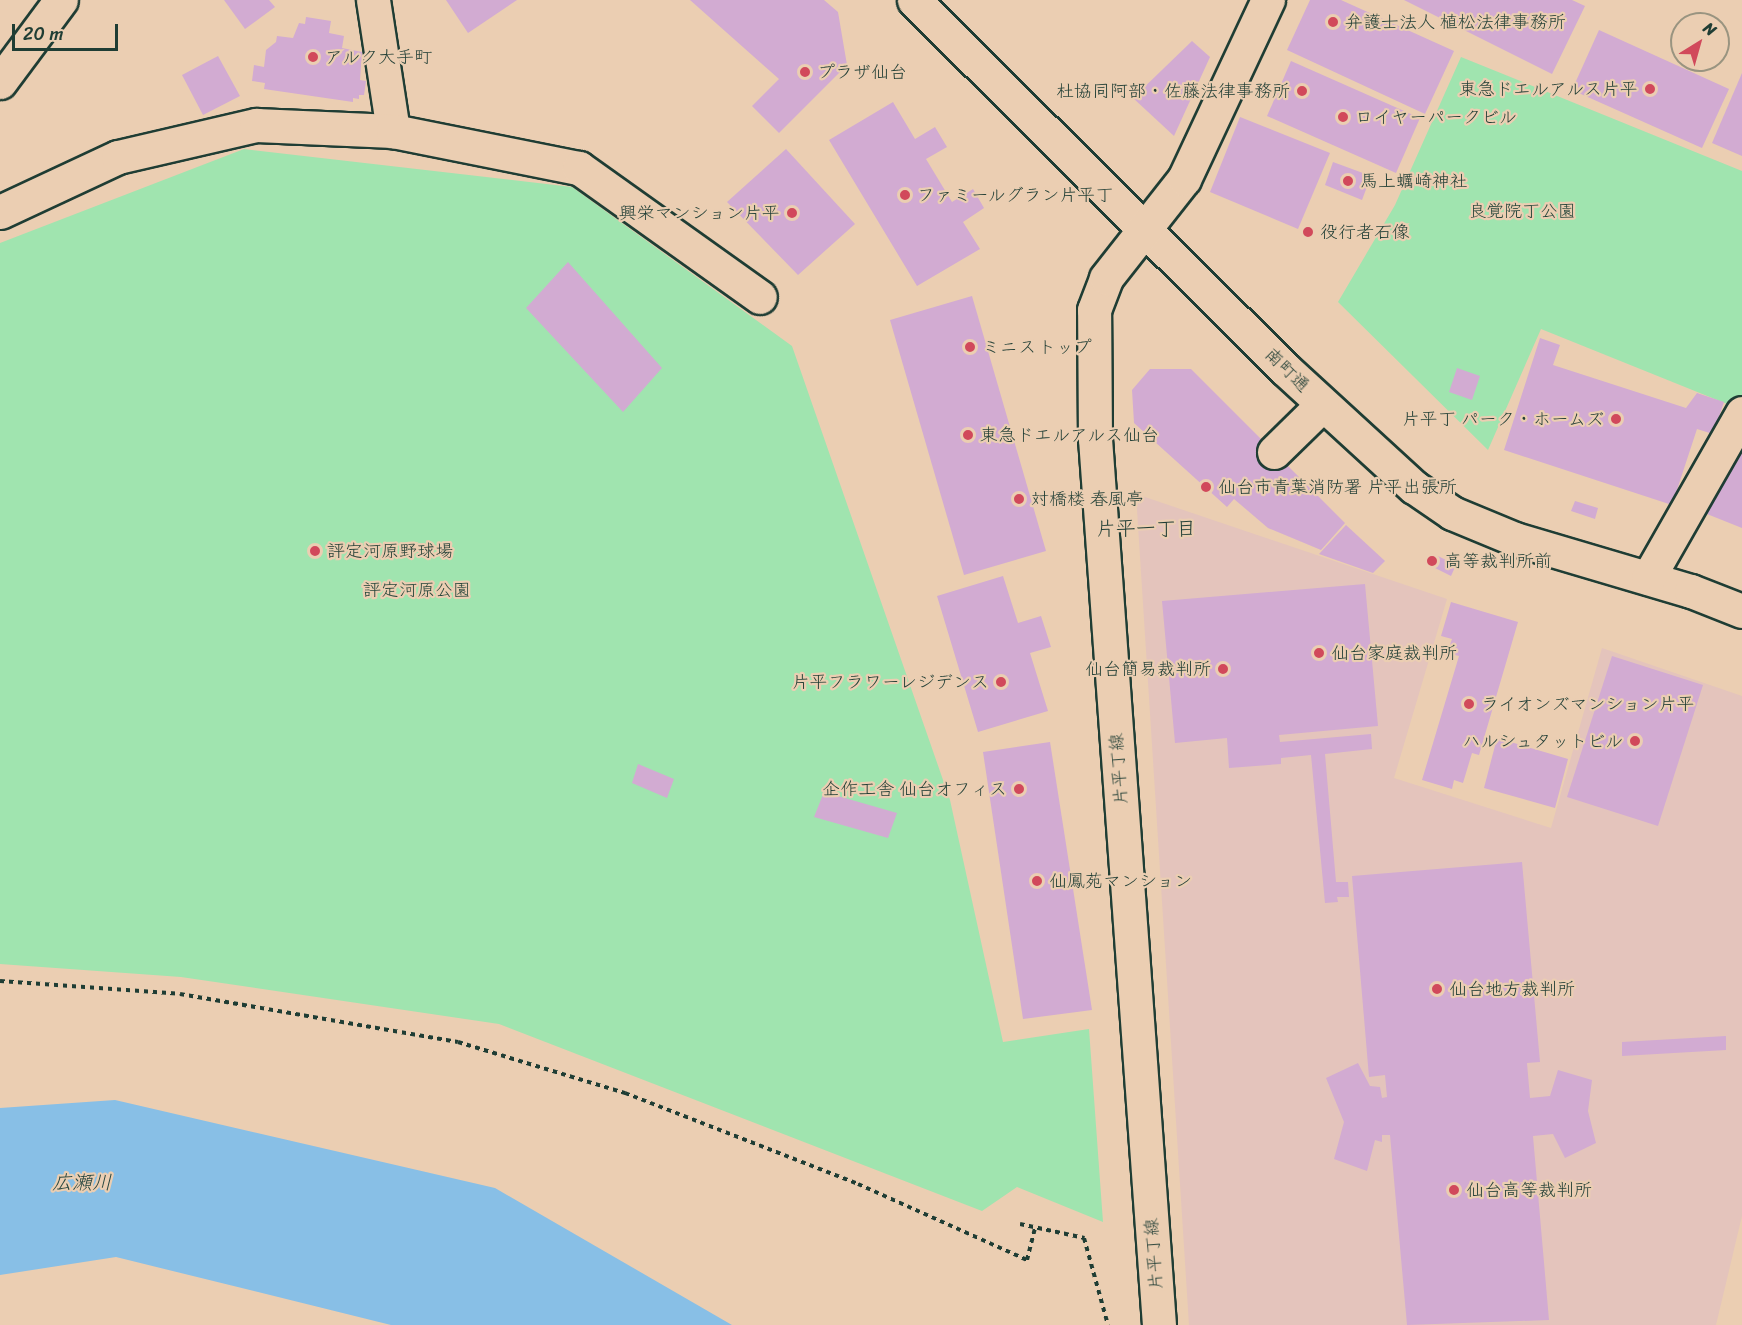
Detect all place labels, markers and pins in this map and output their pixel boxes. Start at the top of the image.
place label: 弁護士法人 植松法律事務所 [1345,11,1566,33]
marker: 弁護士法人 植松法律事務所 [1326,15,1340,29]
place label: アルク大手町 [325,46,433,68]
marker: アルク大手町 [306,50,320,64]
place label: プラザ仙台 [817,61,907,83]
marker: プラザ仙台 [798,65,812,79]
place label: 東急ドエルアルス片平 [1458,78,1638,100]
place label: 杜協同阿部・佐藤法律事務所 [1056,80,1290,102]
marker: 東急ドエルアルス片平 [1643,82,1657,96]
marker: 杜協同阿部・佐藤法律事務所 [1295,84,1309,98]
place label: ロイヤーパークビル [1355,106,1517,128]
marker: ロイヤーパークビル [1336,110,1350,124]
place label: 馬上蠣崎神社 [1360,170,1468,192]
marker: 馬上蠣崎神社 [1341,174,1355,188]
place label: ファミールグラン片平丁 [917,184,1115,206]
marker: ファミールグラン片平丁 [898,188,912,202]
place label: 興栄マンション片平 [618,202,780,224]
marker: 興栄マンション片平 [785,206,799,220]
place label: 役行者石像 [1320,221,1410,243]
marker: 役行者石像 [1301,225,1315,239]
place label: ミニストップ [982,336,1090,358]
marker: ミニストップ [963,340,977,354]
place label: 片平丁 パーク・ホームズ [1401,408,1604,430]
marker: 片平丁 パーク・ホームズ [1609,412,1623,426]
place label: 東急ドエルアルス仙台 [980,424,1160,446]
marker: 東急ドエルアルス仙台 [961,428,975,442]
place label: 仙台市青葉消防署 片平出張所 [1218,476,1457,498]
marker: 仙台市青葉消防署 片平出張所 [1199,480,1213,494]
place label: 対橋楼 春風亭 [1031,488,1144,510]
marker: 対橋楼 春風亭 [1012,492,1026,506]
place label: 評定河原野球場 [327,540,453,562]
marker: 評定河原野球場 [308,544,322,558]
place label: 高等裁判所前 [1444,550,1552,572]
marker: 高等裁判所前 [1425,554,1439,568]
place label: 仙台家庭裁判所 [1331,642,1457,664]
marker: 仙台家庭裁判所 [1312,646,1326,660]
place label: 仙台簡易裁判所 [1085,658,1211,680]
marker: 仙台簡易裁判所 [1216,662,1230,676]
place label: 片平フラワーレジデンス [791,671,989,693]
marker: 片平フラワーレジデンス [994,675,1008,689]
place label: ライオンズマンション片平 [1481,693,1697,715]
marker: ライオンズマンション片平 [1462,697,1476,711]
place label: ハルシュタットビル [1461,730,1623,752]
marker: ハルシュタットビル [1628,734,1642,748]
place label: 企作工舎 仙台オフィス [822,778,1007,800]
marker: 企作工舎 仙台オフィス [1012,782,1026,796]
place label: 仙鳳苑マンション [1049,870,1193,892]
marker: 仙鳳苑マンション [1030,874,1044,888]
place label: 仙台地方裁判所 [1449,978,1575,1000]
marker: 仙台地方裁判所 [1430,982,1444,996]
place label: 仙台高等裁判所 [1466,1179,1592,1201]
marker: 仙台高等裁判所 [1447,1183,1461,1197]

